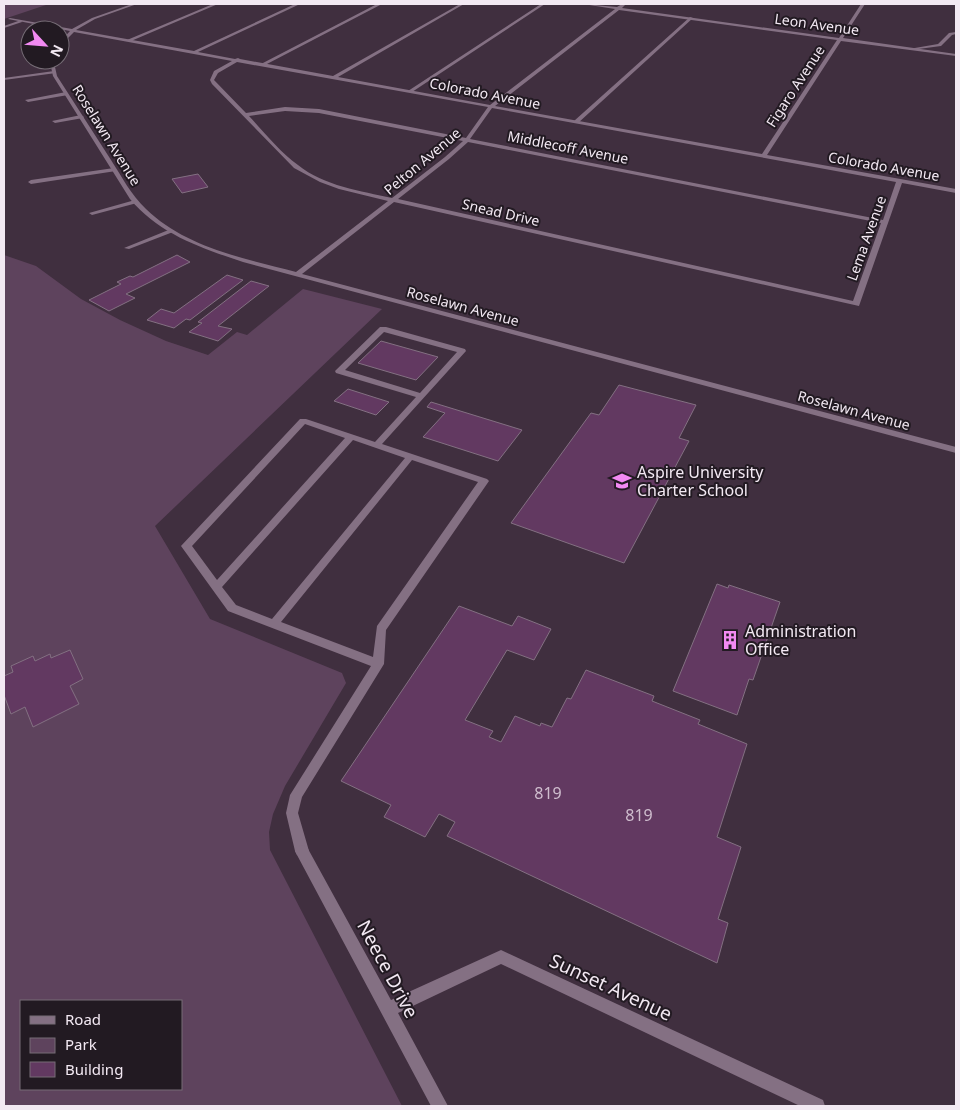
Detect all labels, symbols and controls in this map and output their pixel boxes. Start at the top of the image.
street label: Leon Avenue [774,9,861,39]
north arrow [20,20,70,70]
street label: Figaro Avenue [761,41,829,131]
text: N [46,42,68,60]
street label: Colorado Avenue [428,73,542,113]
street label: Roselawn Avenue [68,81,146,189]
street label: Pelton Avenue [380,123,465,199]
street label: Middlecoff Avenue [506,126,630,168]
street label: Colorado Avenue [827,147,941,185]
street label: Lema Avenue [842,193,890,283]
street label: Snead Drive [460,194,542,230]
street label: Roselawn Avenue [405,282,521,330]
street label: Roselawn Avenue [796,386,912,434]
place label: Aspire University Charter School [637,461,764,501]
school or university icon: Aspire University Charter School [611,470,633,492]
place label: Administration Office [745,620,856,660]
building icon: Administration Office [719,629,741,651]
house number: 819 [534,782,562,804]
house number: 819 [625,804,653,826]
street label: Neece Drive [351,915,425,1023]
street label: Sunset Avenue [546,947,676,1027]
legend [20,1000,182,1090]
text: Road [65,1009,101,1029]
text: Park [65,1034,97,1054]
text: Building [65,1059,123,1079]

